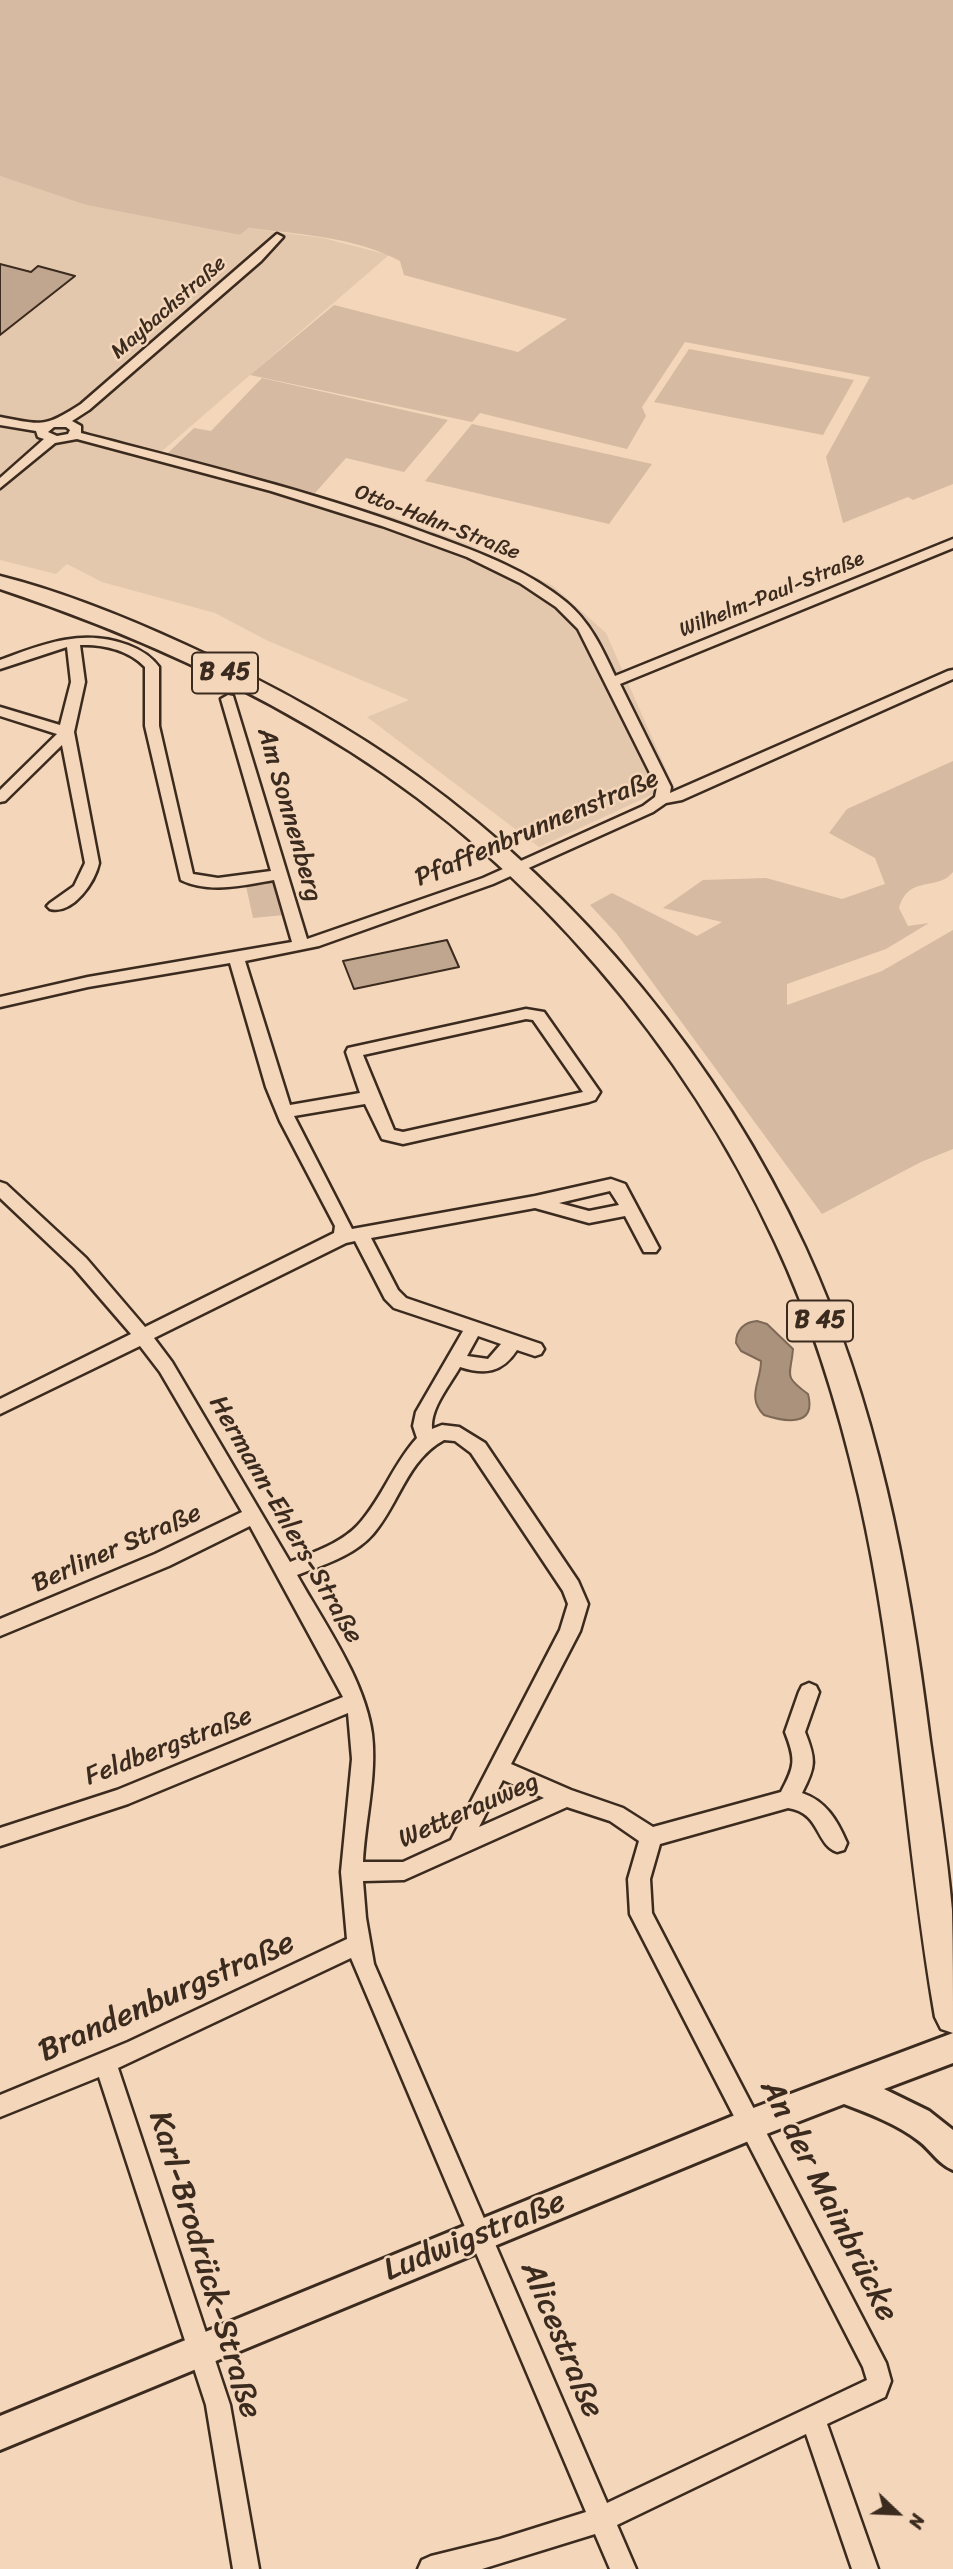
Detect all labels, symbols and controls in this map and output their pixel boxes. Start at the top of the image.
street label: Maybachstraße [106,251,232,365]
street label: Otto-Hahn-Straße [351,480,523,566]
street label: Wilhelm-Paul-Straße [676,546,868,644]
road number: B 45 [192,652,258,694]
street label: Am Sonnenberg [249,724,329,906]
street label: Pfaffenbrunnenstraße [411,764,663,894]
road number: B 45 [787,1301,853,1342]
street label: Hermann-Ehlers-Straße [201,1391,369,1649]
street label: Berliner Straße [28,1498,206,1600]
street label: Feldbergstraße [81,1701,257,1793]
street label: Wetterauweg [394,1766,544,1856]
street label: Brandenburgstraße [33,1924,301,2072]
street label: An der Mainbrücke [750,2074,906,2328]
street label: Karl-Brodrück-Straße [139,2107,269,2423]
street label: Ludwigstraße [379,2183,571,2291]
street label: Alicestraße [511,2256,611,2424]
north arrow [862,2478,932,2548]
text: N [899,2509,935,2534]

